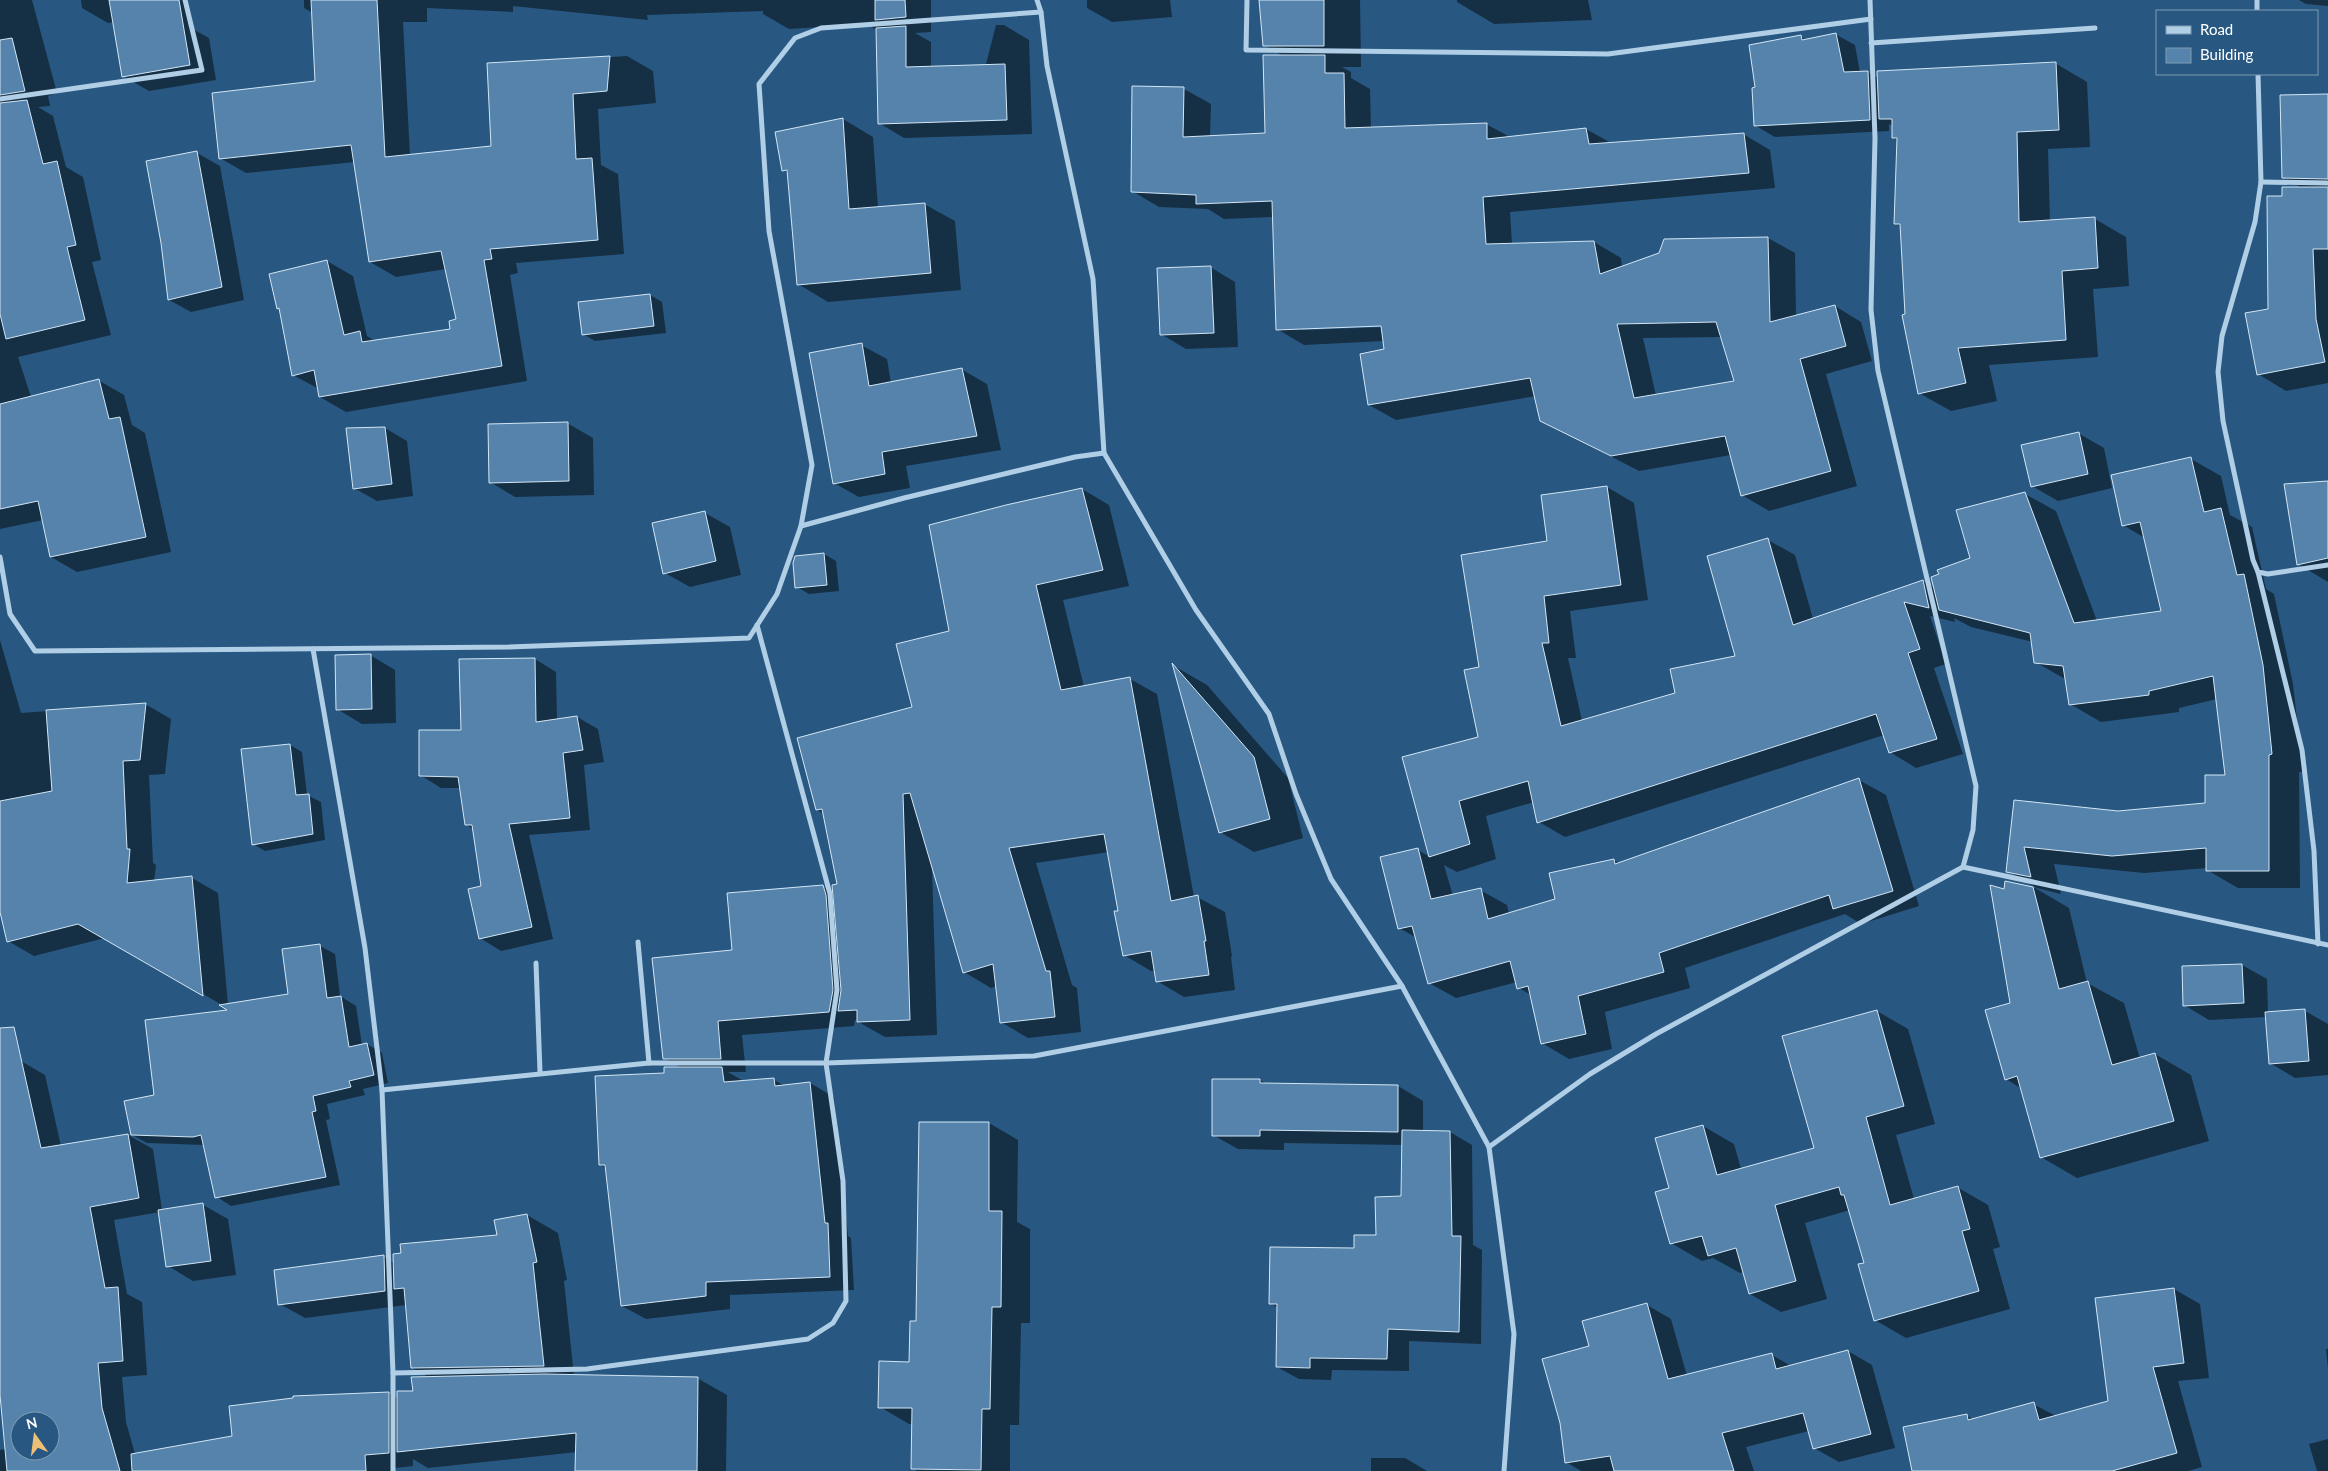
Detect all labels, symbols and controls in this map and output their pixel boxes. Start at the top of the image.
legend [2156,10,2318,75]
text: Road [2200,20,2233,38]
text: Building [2200,45,2253,63]
north arrow [10,1411,60,1461]
text: N [24,1413,39,1432]

